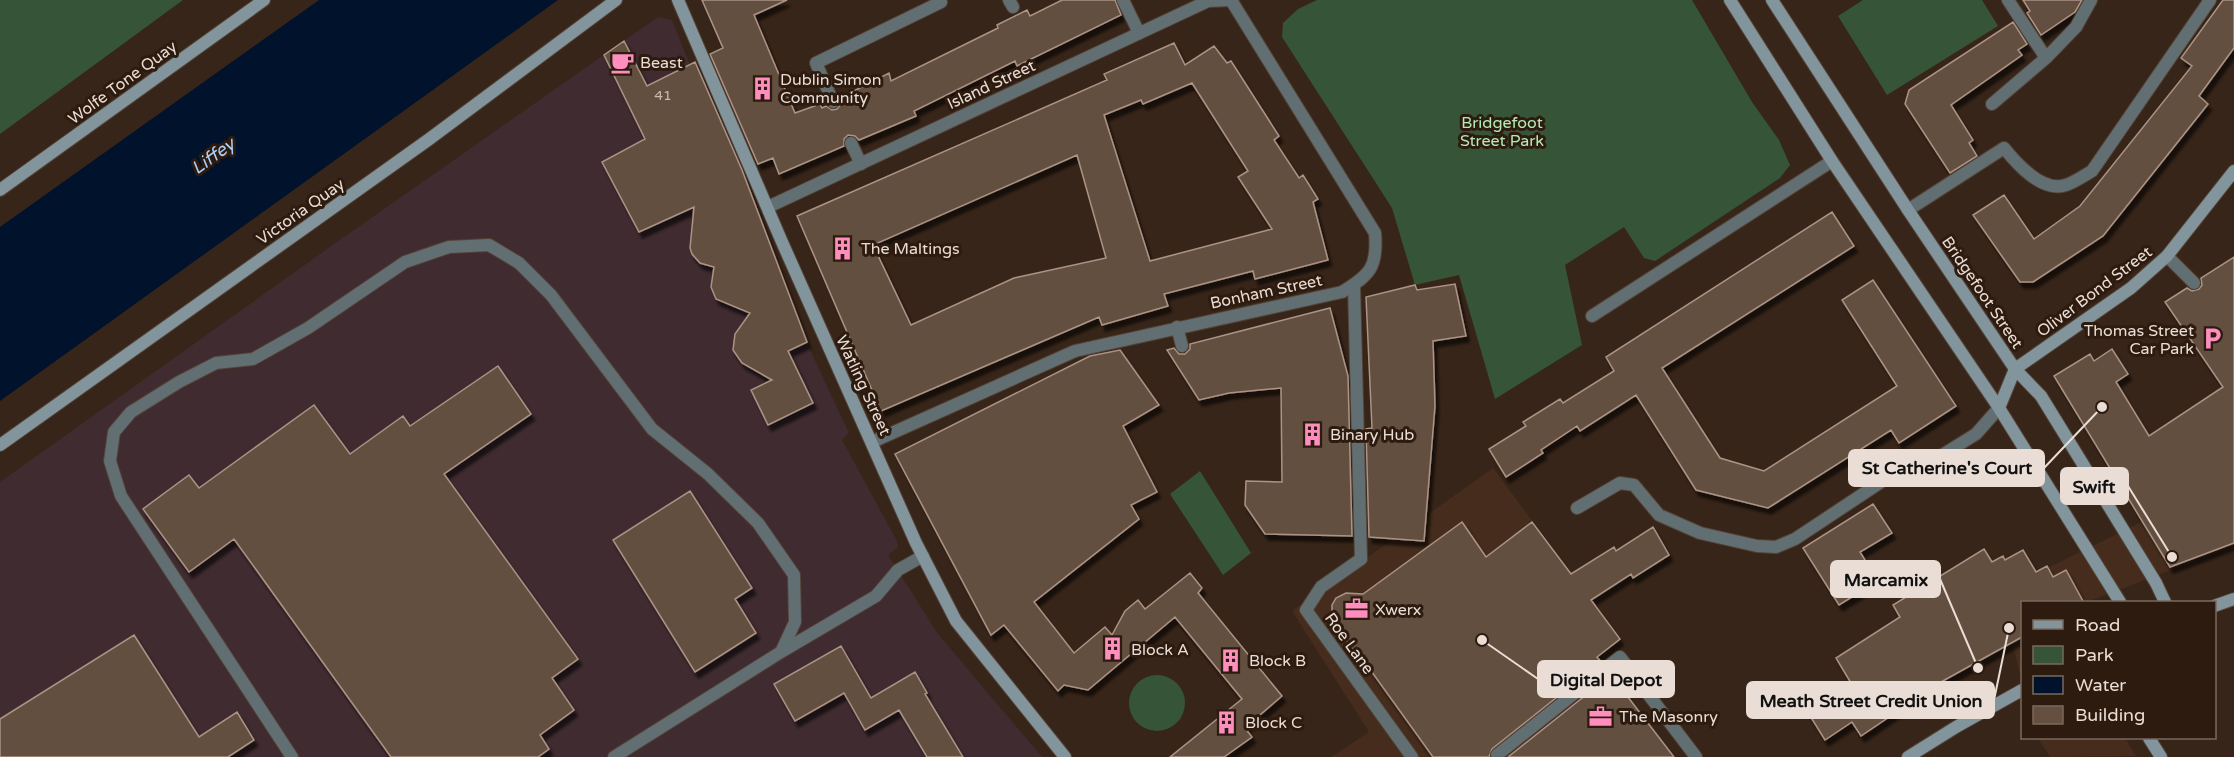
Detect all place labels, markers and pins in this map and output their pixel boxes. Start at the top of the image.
cafe icon: Beast [609,49,635,75]
place label: Beast [640,53,683,73]
place label: Dublin Simon Community [780,70,881,108]
building icon: Dublin Simon Community [749,75,775,101]
building icon: The Maltings [830,235,856,261]
place label: The Maltings [861,239,960,259]
place label: Thomas Street Car Park [2084,321,2194,359]
parking icon: Thomas Street Car Park [2199,326,2225,352]
building icon: Binary Hub [1299,421,1325,447]
place label: Binary Hub [1330,425,1414,445]
callout: St Catherine's Court [1849,450,2044,486]
callout: Swift [2061,468,2128,504]
callout: Marcamix [1831,561,1940,597]
office icon: Xwerx [1344,596,1370,622]
place label: Xwerx [1375,600,1422,620]
building icon: Block A [1100,636,1126,662]
place label: Block A [1131,640,1189,660]
building icon: Block B [1218,647,1244,673]
place label: Block B [1249,651,1306,671]
callout: Digital Depot [1538,661,1674,697]
callout: Meath Street Credit Union [1747,682,1994,718]
office icon: The Masonry [1588,703,1614,729]
place label: The Masonry [1619,707,1718,727]
building icon: Block C [1214,709,1240,735]
place label: Block C [1245,713,1302,733]

